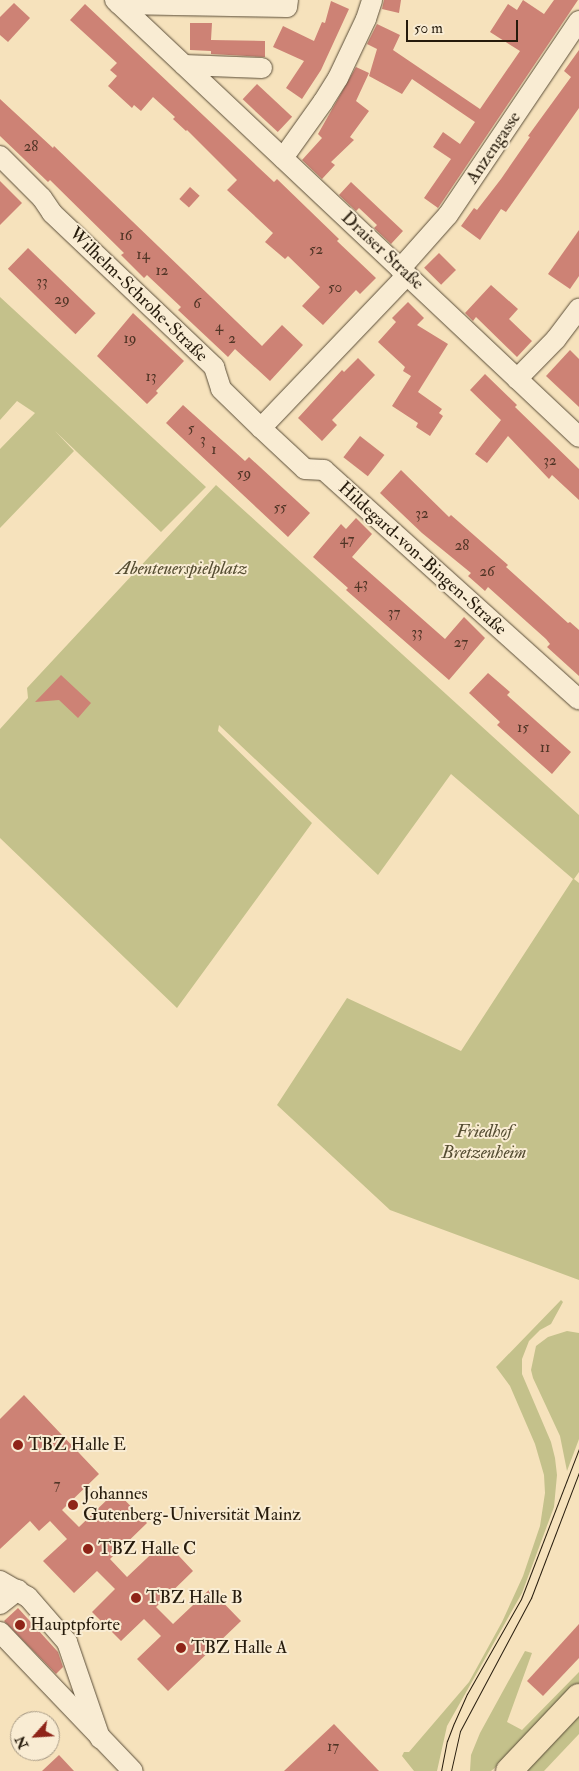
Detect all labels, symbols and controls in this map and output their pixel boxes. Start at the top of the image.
scale bar [409,10,522,42]
text: 50 m [414,19,443,38]
street label: Anzengasse [462,108,526,188]
house number: 28 [24,138,38,156]
street label: Draiser Straße [336,207,428,295]
street label: Wilhelm-Schrohe-Straße [64,223,212,367]
house number: 16 [120,227,132,245]
house number: 52 [309,241,323,259]
house number: 14 [136,246,150,264]
house number: 12 [156,262,168,280]
house number: 33 [36,273,48,291]
house number: 50 [328,279,342,297]
house number: 29 [54,291,70,309]
house number: 6 [193,295,201,313]
house number: 4 [215,318,223,336]
house number: 19 [124,330,136,348]
house number: 2 [228,330,236,348]
house number: 13 [145,368,157,386]
house number: 5 [188,420,194,438]
house number: 3 [200,431,206,449]
house number: 1 [211,441,217,459]
house number: 32 [543,452,557,470]
house number: 59 [237,465,251,483]
street label: Hildegard-von-Bingen-Straße [333,478,511,640]
house number: 55 [273,499,287,517]
house number: 32 [415,505,429,523]
house number: 47 [340,531,354,549]
house number: 28 [455,537,469,555]
park label: Abenteuerspielplatz [117,558,247,580]
house number: 26 [479,563,495,581]
house number: 43 [354,575,368,593]
house number: 37 [388,604,400,622]
house number: 33 [411,624,423,642]
house number: 27 [454,634,468,652]
house number: 15 [517,719,529,737]
house number: 11 [540,739,550,757]
park label: Friedhof Bretzenheim [442,1122,526,1164]
place label: TBZ Halle E [28,1434,126,1456]
marker: TBZ Halle E [12,1439,24,1451]
house number: 7 [54,1476,60,1494]
place label: Johannes Gutenberg-Universität Mainz [83,1484,301,1526]
marker: Johannes Gutenberg-Universität Mainz [67,1499,79,1511]
place label: TBZ Halle C [98,1538,196,1560]
marker: TBZ Halle C [82,1543,94,1555]
place label: TBZ Halle B [146,1587,243,1609]
marker: TBZ Halle B [130,1592,142,1604]
place label: Hauptpforte [30,1614,120,1636]
marker: Hauptpforte [14,1619,26,1631]
place label: TBZ Halle A [191,1637,288,1659]
marker: TBZ Halle A [175,1642,187,1654]
north arrow [10,1711,60,1761]
text: N [12,1733,32,1752]
house number: 17 [327,1738,339,1756]

